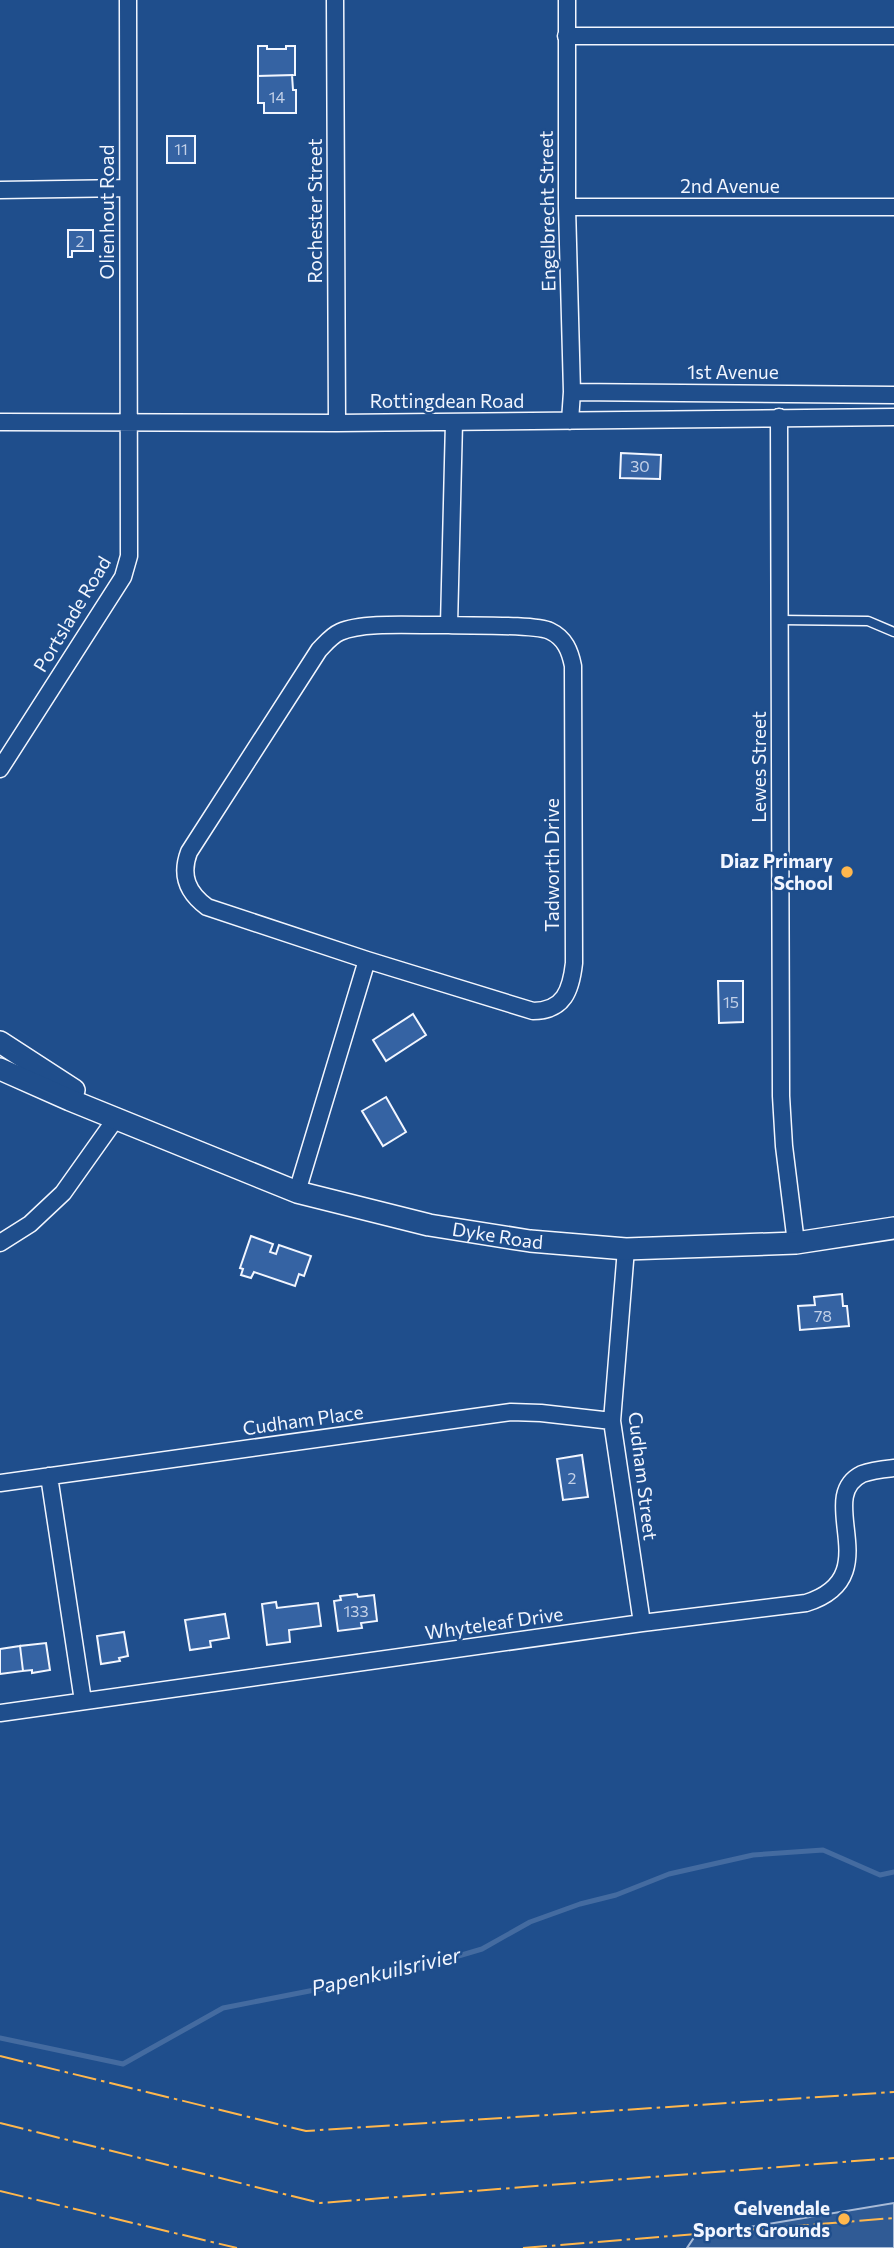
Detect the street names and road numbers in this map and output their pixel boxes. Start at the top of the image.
street label: Engelbrecht Street [534,130,559,292]
street label: Rochester Street [303,138,326,283]
street label: Olienhout Road [95,145,118,279]
street label: 2nd Avenue [680,174,780,197]
street label: 1st Avenue [687,360,779,383]
street label: Rottingdean Road [370,389,524,412]
street label: Portslade Road [28,552,115,676]
street label: Lewes Street [747,711,770,823]
street label: Tadworth Drive [540,798,563,932]
street label: Dyke Road [451,1217,544,1253]
street label: Cudham Place [241,1400,365,1439]
street label: Cudham Street [624,1410,663,1542]
street label: Whyteleaf Drive [423,1601,565,1644]

